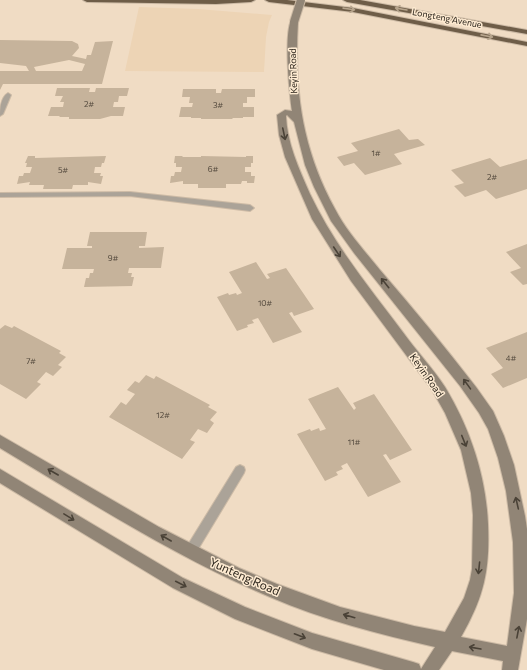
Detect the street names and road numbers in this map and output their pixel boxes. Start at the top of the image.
street label: Longteng Avenue [411,6,483,30]
street label: Keyin Road [287,48,299,94]
street label: Keyin Road [408,351,446,399]
street label: Yunteng Road [208,554,282,598]

